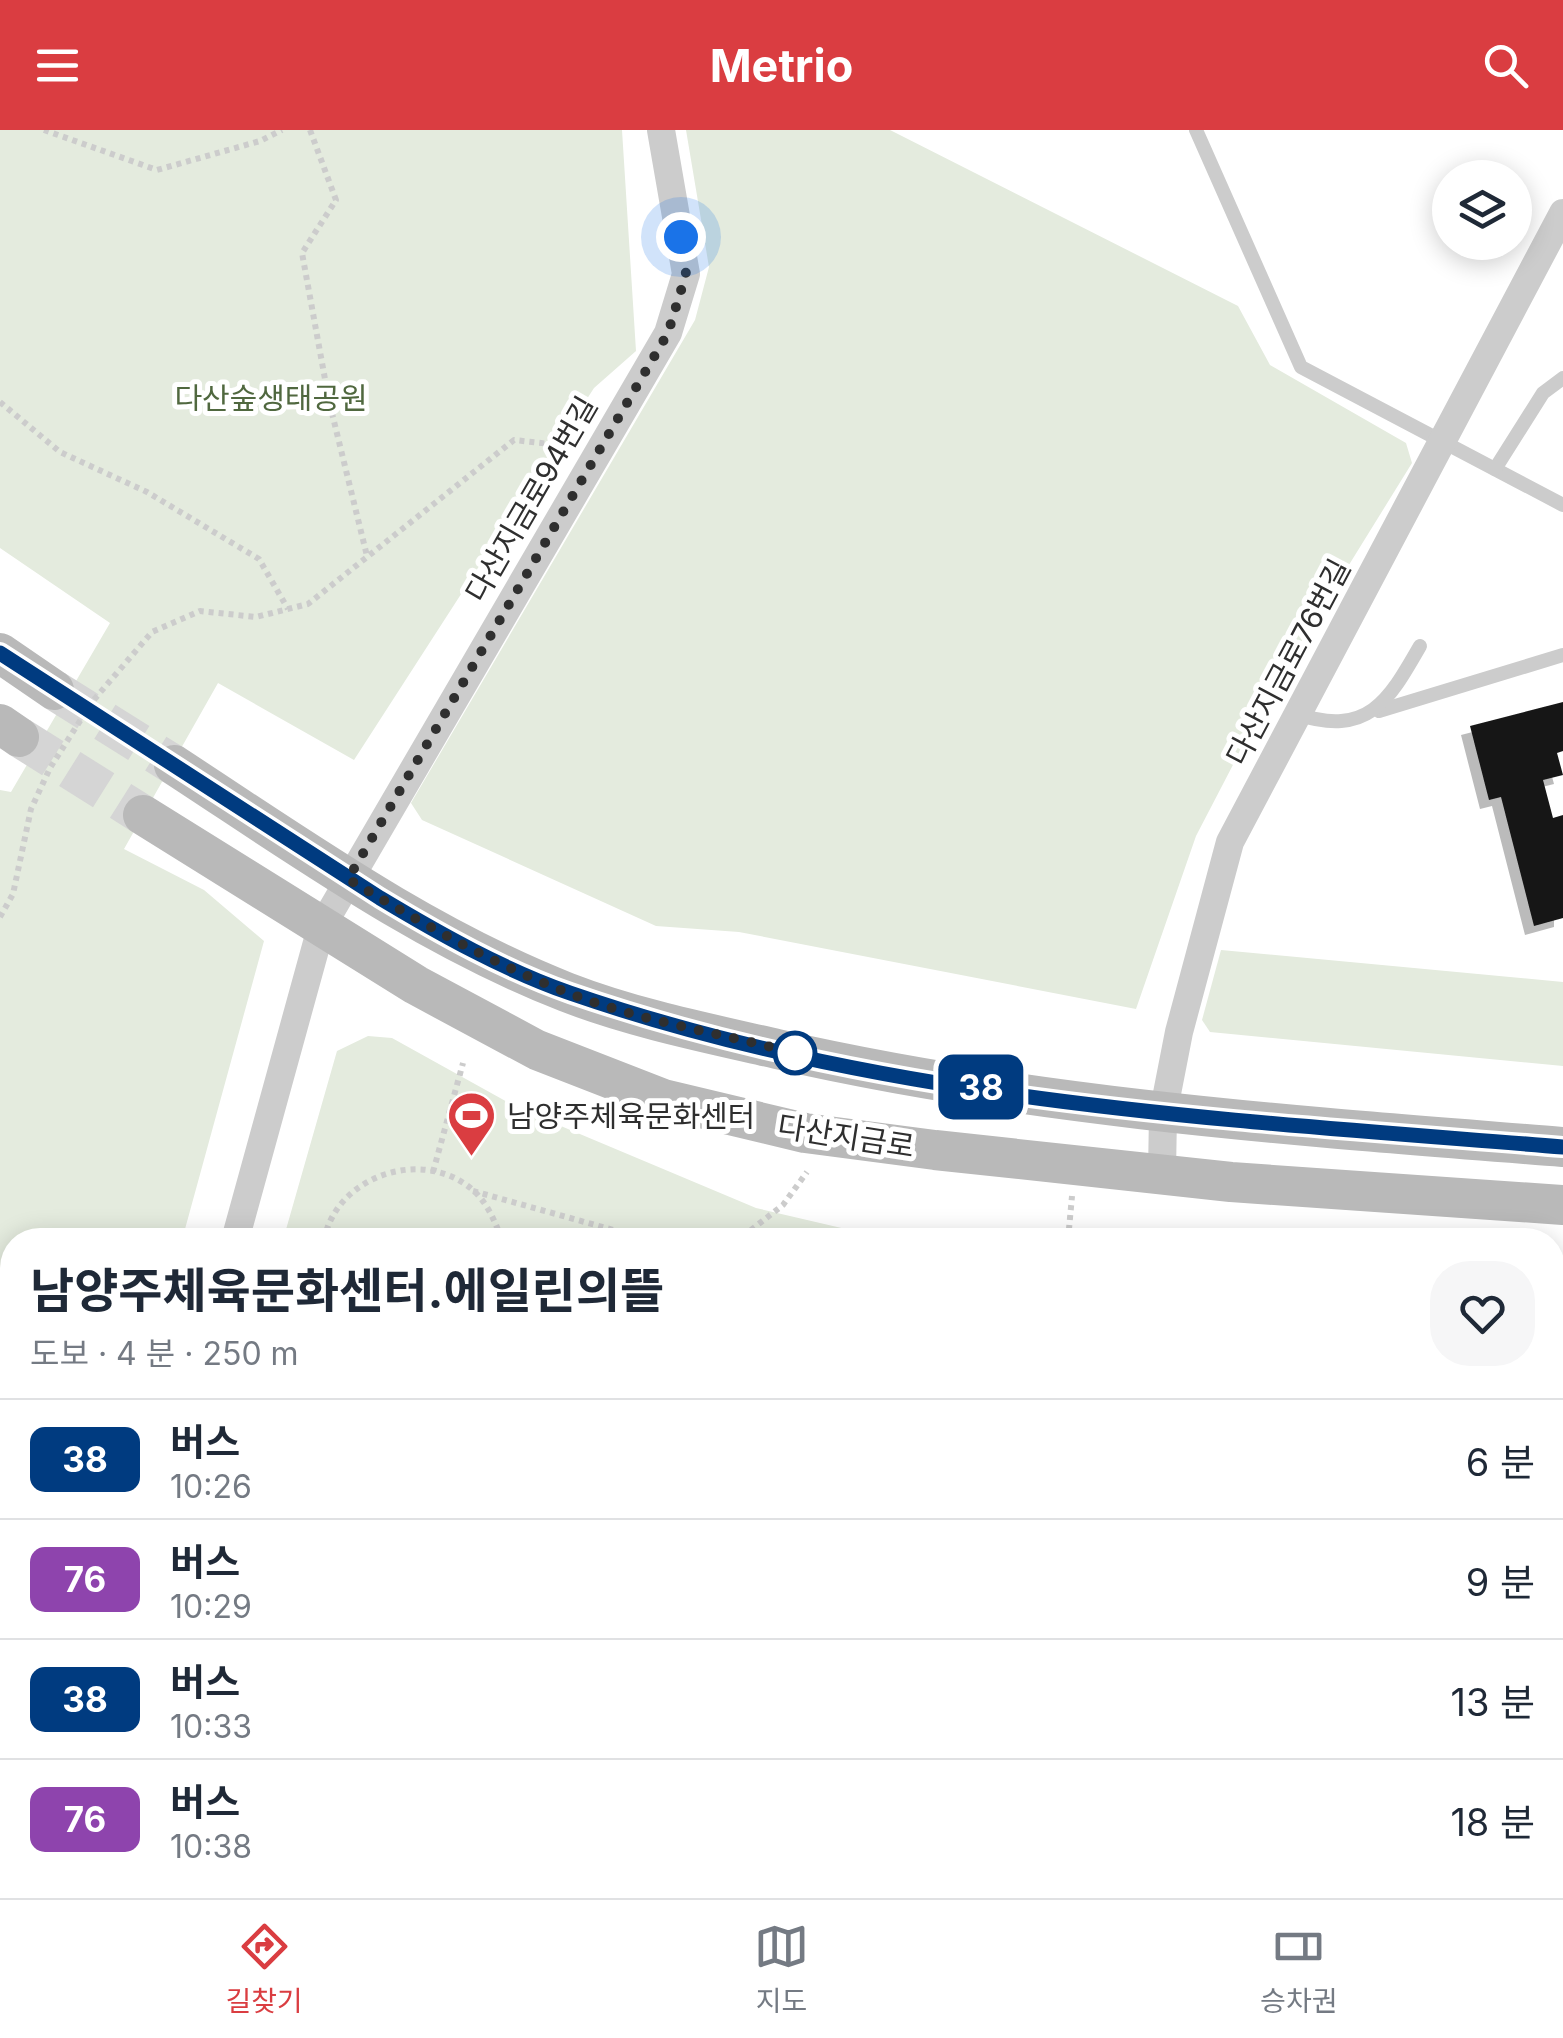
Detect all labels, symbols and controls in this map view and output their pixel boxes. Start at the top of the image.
icon: menu [30,38,85,93]
text: Metrio [710,38,853,93]
icon: search [1478,38,1533,93]
map controls [1432,160,1532,260]
button: layers [1432,160,1532,260]
your location [656,212,706,262]
park label: 다산숲생태공원 [174,380,368,416]
street label: 다산지금로94번길 [458,390,604,608]
street label: 다산지금로76번길 [1219,553,1357,771]
unlabelled marker [774,1032,816,1074]
line badge: 38 [936,1054,1026,1120]
text: 38 [958,1066,1004,1108]
sports icon: 남양주체육문화센터 [446,1090,498,1158]
place label: 남양주체육문화센터 [507,1098,755,1134]
street label: 다산지금로 [775,1107,917,1165]
text: 남양주체육문화센터.에일린의뜰 [30,1261,664,1320]
button: heart [1430,1261,1535,1366]
text: 도보 · 4 분 · 250 m [30,1334,299,1373]
text: 버스 [170,1419,240,1465]
text: 38 [62,1438,108,1480]
text: 6 분 [1466,1439,1535,1485]
text: 10:26 [170,1467,252,1506]
text: 버스 [170,1539,240,1585]
text: 76 [64,1558,106,1600]
text: 9 분 [1466,1559,1535,1605]
text: 10:29 [170,1587,252,1626]
text: 버스 [170,1659,240,1705]
text: 38 [62,1678,108,1720]
text: 13 분 [1450,1679,1535,1725]
text: 10:33 [170,1707,252,1746]
text: 버스 [170,1779,240,1825]
text: 76 [64,1798,106,1840]
text: 18 분 [1450,1799,1535,1845]
text: 10:38 [170,1827,252,1866]
tab: 길찾기 [226,1919,303,2019]
tab: 지도 [754,1919,809,2019]
tab: 승차권 [1260,1919,1337,2019]

